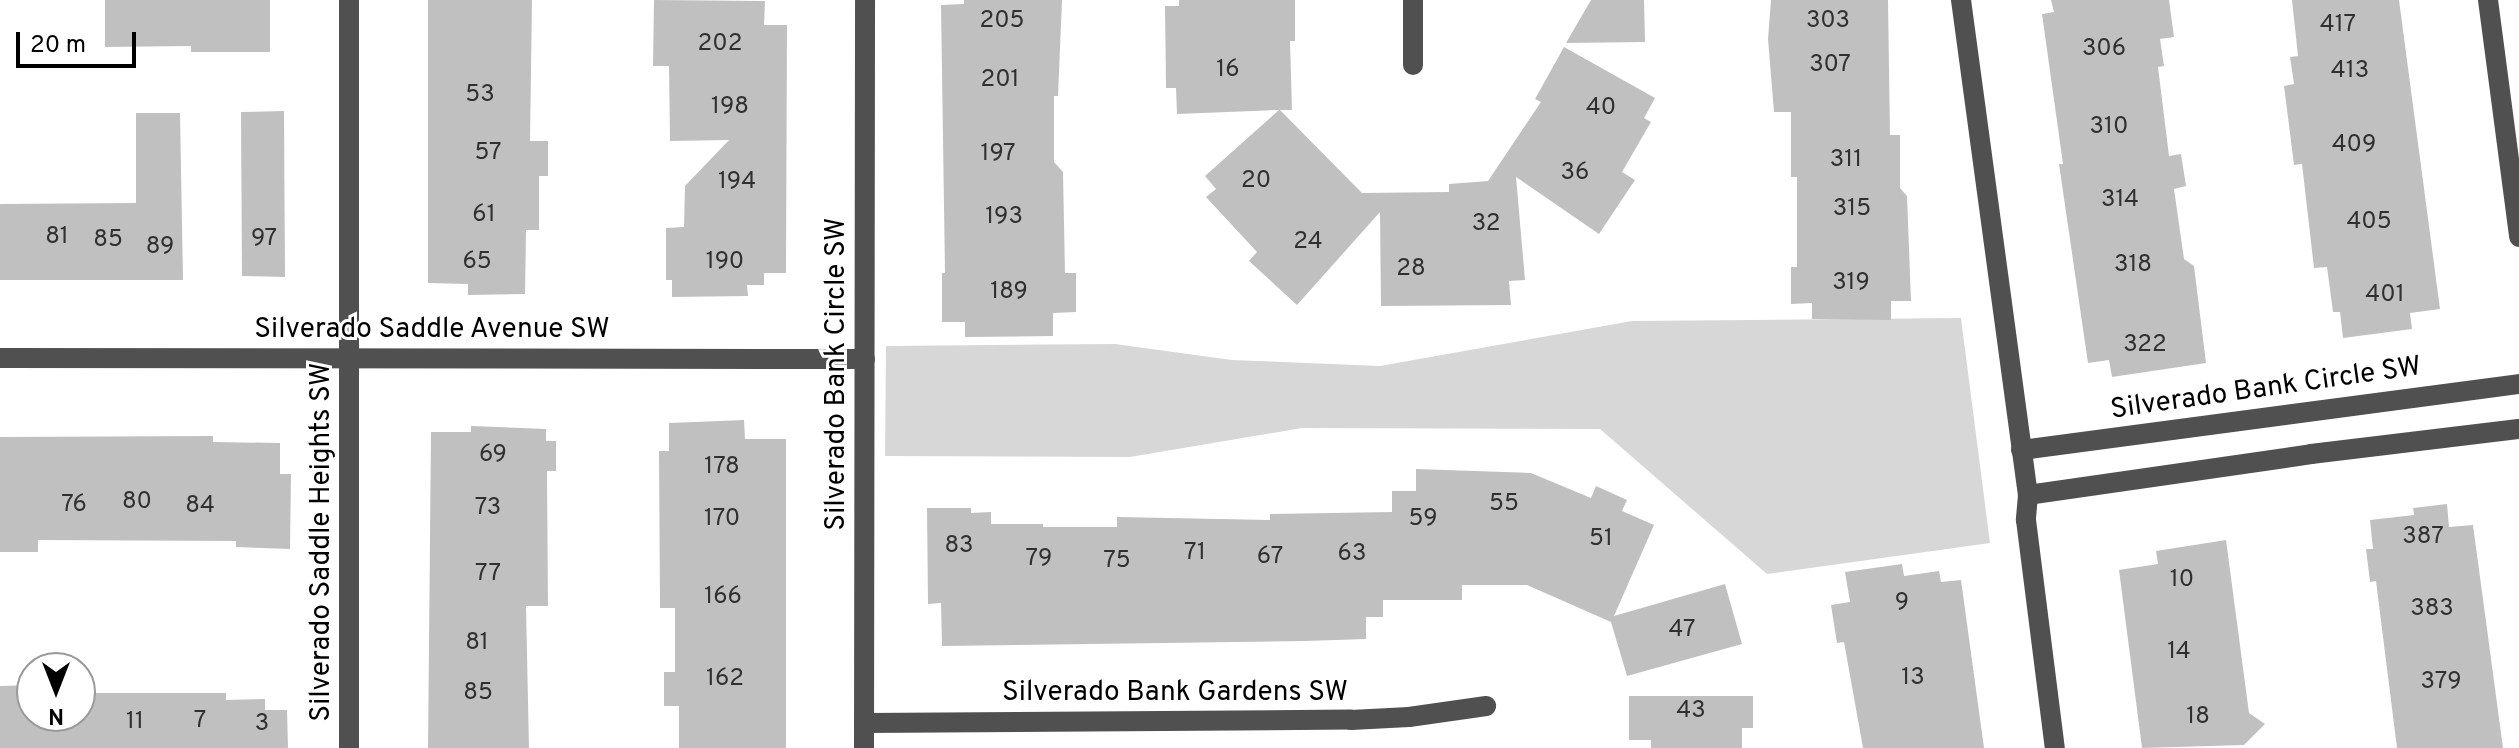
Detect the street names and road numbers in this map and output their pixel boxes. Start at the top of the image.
street label: Silverado Bank Circle SW [820,217,854,531]
street label: Silverado Saddle Avenue SW [254,313,610,347]
street label: Silverado Bank Circle SW [2109,351,2423,427]
street label: Silverado Saddle Heights SW [305,362,339,722]
street label: Silverado Bank Gardens SW [1002,676,1348,710]

